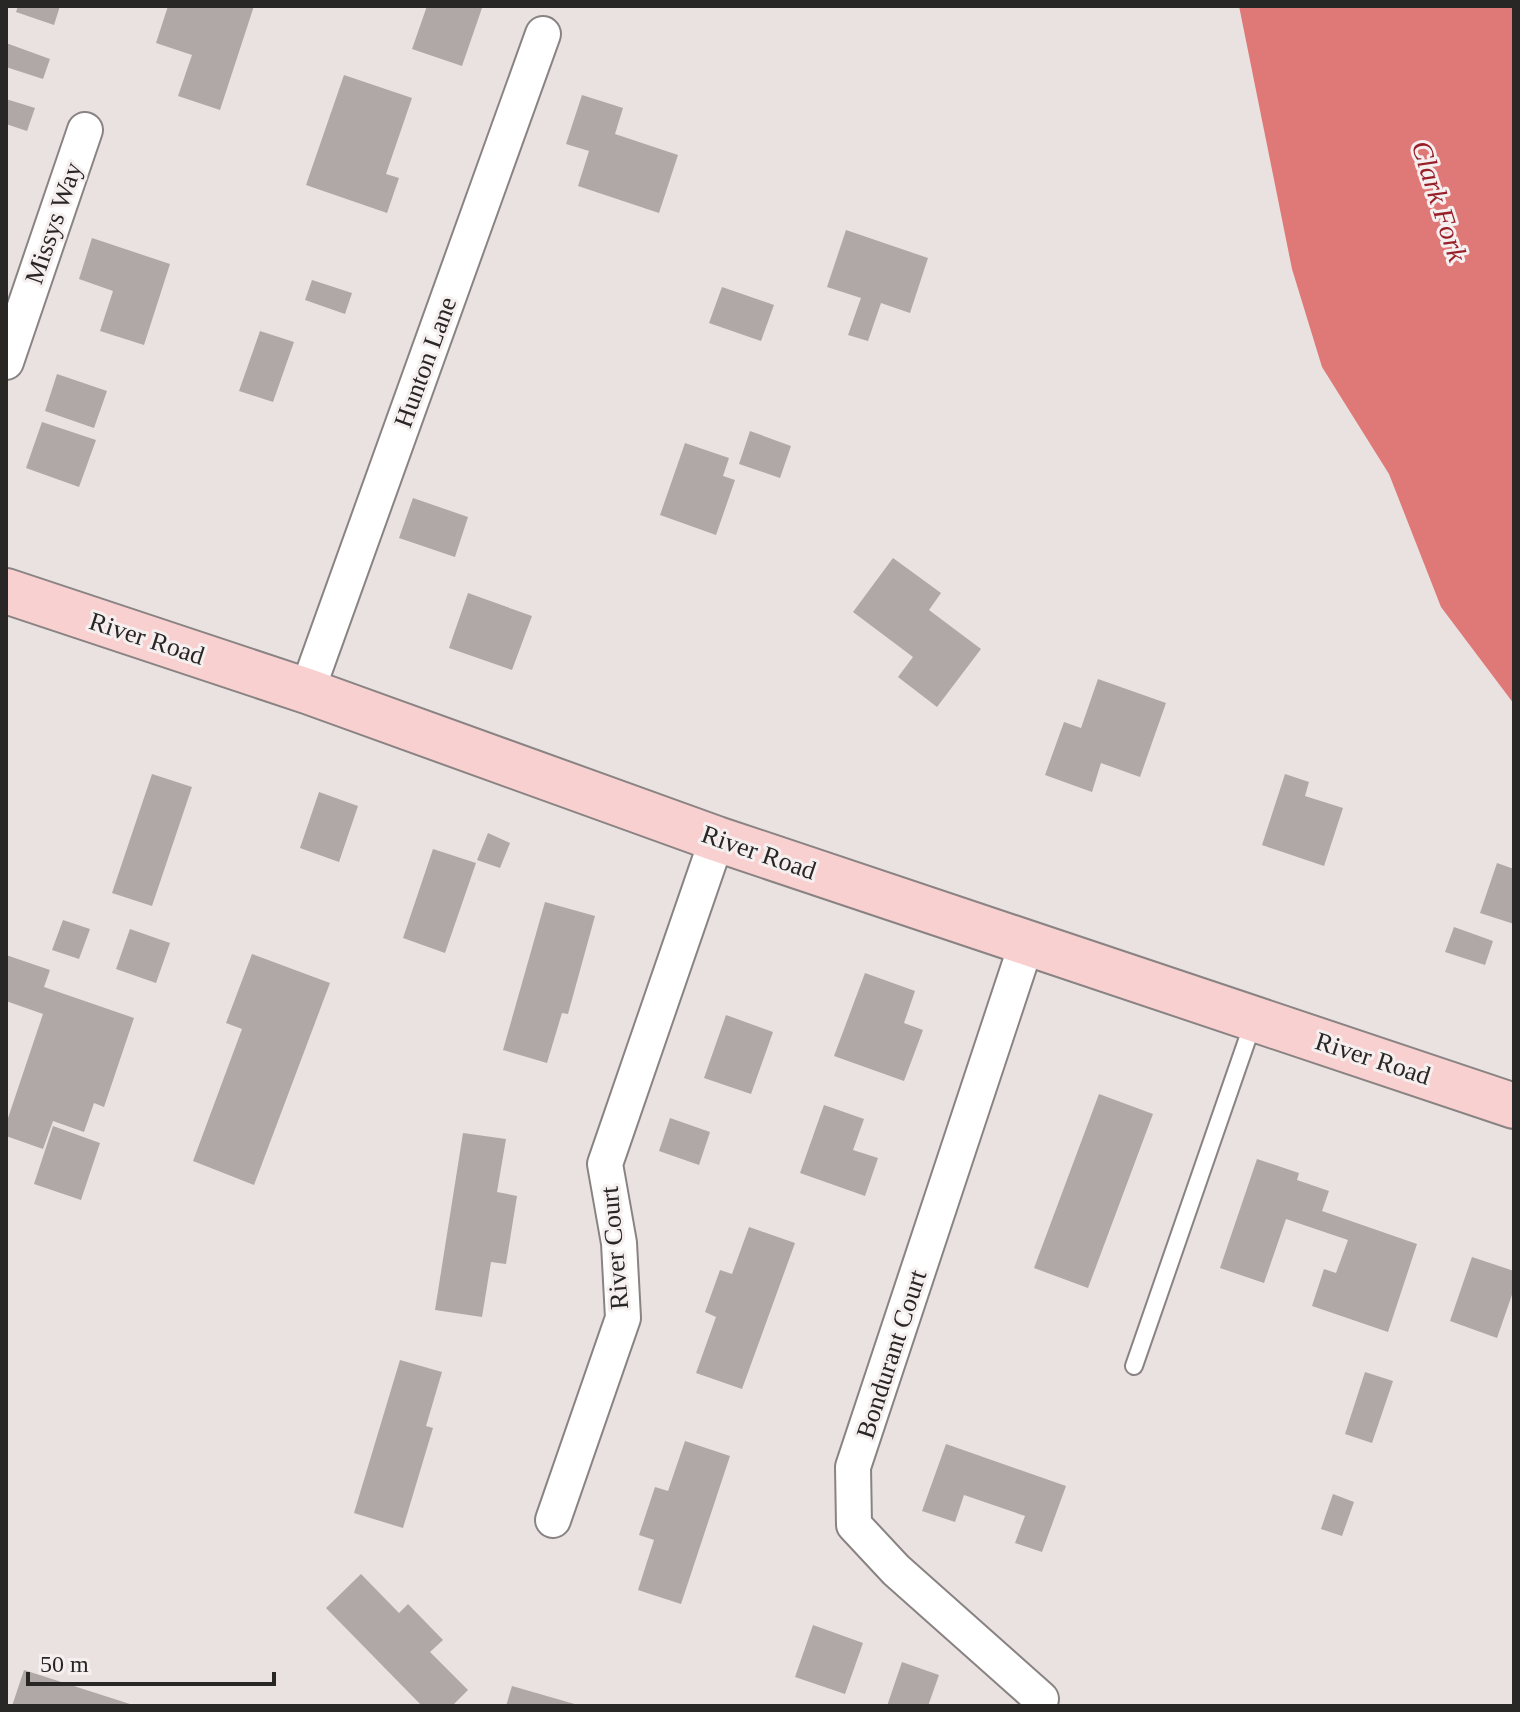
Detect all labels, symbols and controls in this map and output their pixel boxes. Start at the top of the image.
water label: Clark Fork [1405,137,1474,266]
street label: Missys Way [19,159,88,288]
street label: Hunton Lane [389,293,462,431]
street label: River Road [86,606,208,671]
street label: River Road [698,819,820,886]
street label: River Road [1312,1026,1434,1091]
street label: River Court [595,1184,634,1311]
street label: Bondurant Court [851,1265,933,1442]
scale bar [28,1636,274,1686]
text: 50 m [40,1651,89,1677]

